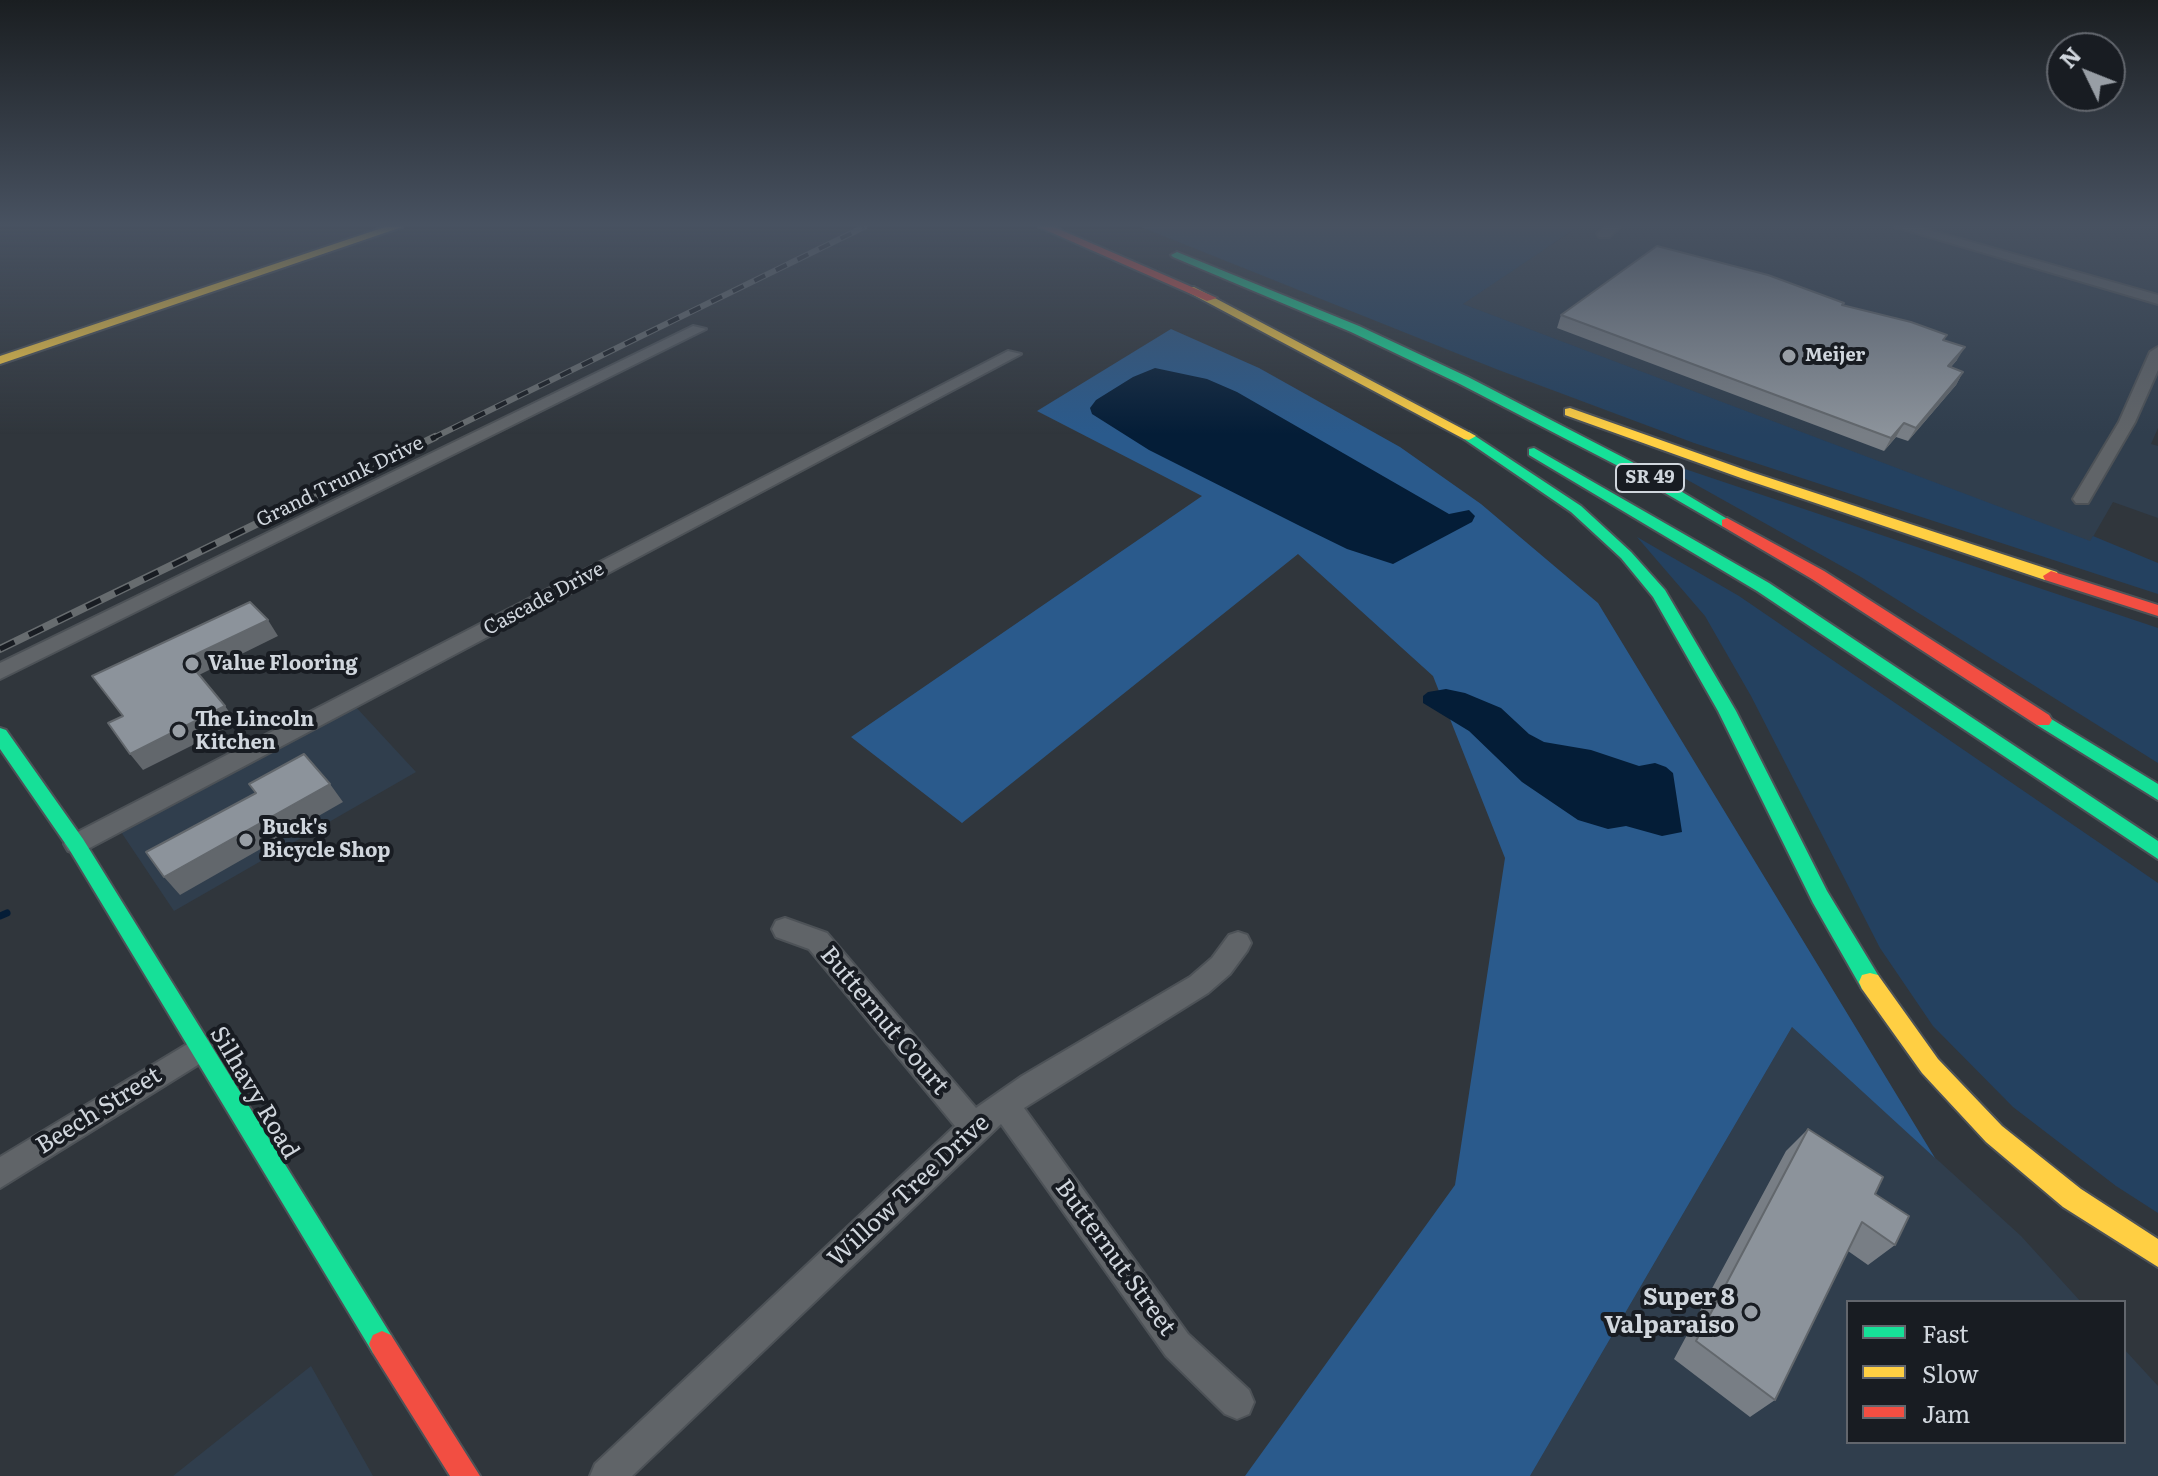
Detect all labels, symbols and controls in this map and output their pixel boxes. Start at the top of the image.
north arrow [2046,32,2126,112]
text: N [2051,39,2088,75]
place label: Meijer [1805,345,1865,367]
marker: Meijer [1780,347,1798,365]
street label: Grand Trunk Drive [253,431,427,533]
road number: SR 49 [1616,464,1684,492]
street label: Cascade Drive [480,557,608,641]
place label: Value Flooring [208,652,358,676]
marker: Value Flooring [183,655,201,673]
place label: The Lincoln Kitchen [195,708,314,755]
marker: The Lincoln Kitchen [170,722,188,740]
place label: Buck's Bicycle Shop [262,816,390,863]
marker: Buck's Bicycle Shop [237,831,255,849]
street label: Butternut Court [814,941,954,1101]
street label: Silhavy Road [203,1022,305,1164]
street label: Beech Street [31,1061,167,1161]
street label: Willow Tree Drive [822,1109,996,1273]
street label: Butternut Street [1049,1174,1181,1342]
place label: Super 8 Valparaiso [1604,1284,1735,1340]
legend [1846,1300,2126,1444]
marker: Super 8 Valparaiso [1742,1303,1760,1321]
text: Fast [1922,1315,1969,1350]
text: Slow [1922,1355,1979,1390]
text: Jam [1922,1395,1970,1430]

